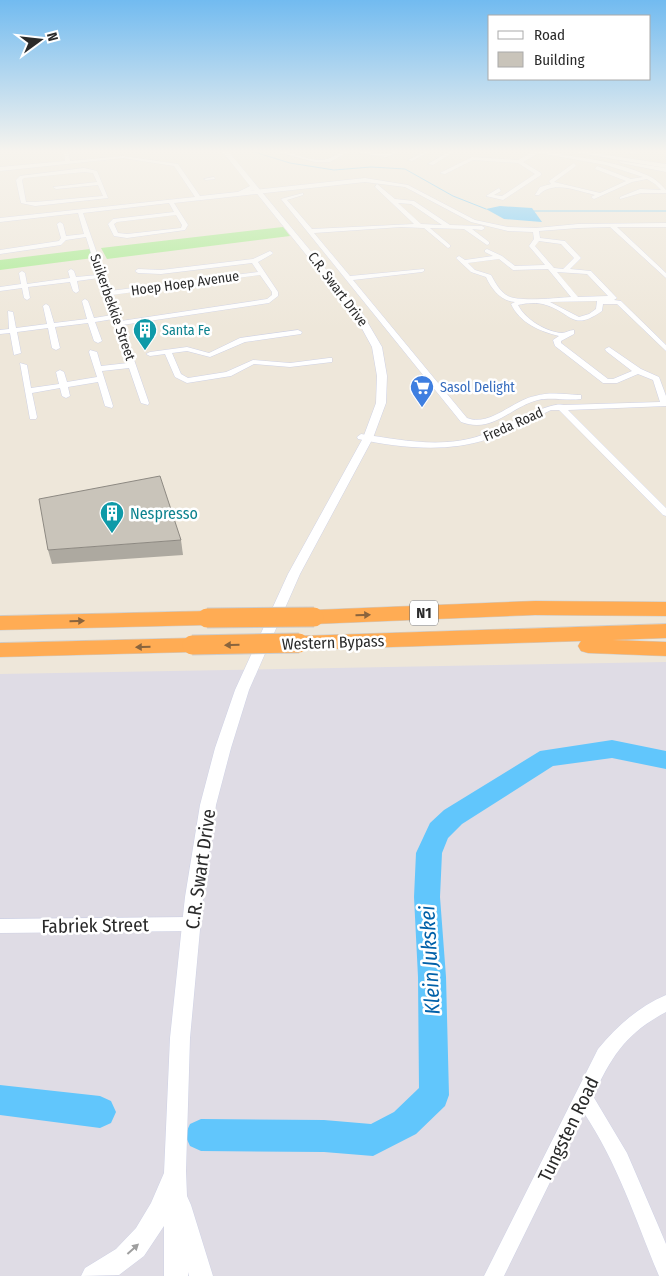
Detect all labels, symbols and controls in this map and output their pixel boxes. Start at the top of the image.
north arrow [15,15,65,65]
legend [488,15,651,80]
text: Road [534,26,565,44]
text: N [43,31,61,43]
text: Building [534,51,585,69]
street label: C.R. Swart Drive [304,249,371,330]
street label: Suikerbekkie Street [86,252,139,363]
street label: Hoep Hoep Avenue [130,267,240,300]
building icon: Santa Fe [132,317,158,351]
place label: Santa Fe [162,322,210,339]
supermarket icon: Sasol Delight [409,374,435,408]
place label: Sasol Delight [440,379,515,396]
street label: Freda Road [481,404,546,445]
building icon: Nespresso [99,500,125,534]
place label: Nespresso [130,504,198,523]
road number: N1 [410,600,438,626]
one-way arrow [355,611,371,619]
one-way arrow [69,617,85,625]
street label: Western Bypass [281,631,385,654]
one-way arrow [224,641,240,649]
one-way arrow [135,643,151,651]
street label: C.R. Swart Drive [181,808,220,931]
water label: Klein Jukskei [414,904,446,1015]
street label: Fabriek Street [41,913,150,938]
street label: Tungsten Road [533,1073,604,1186]
one-way arrow [127,1243,139,1255]

